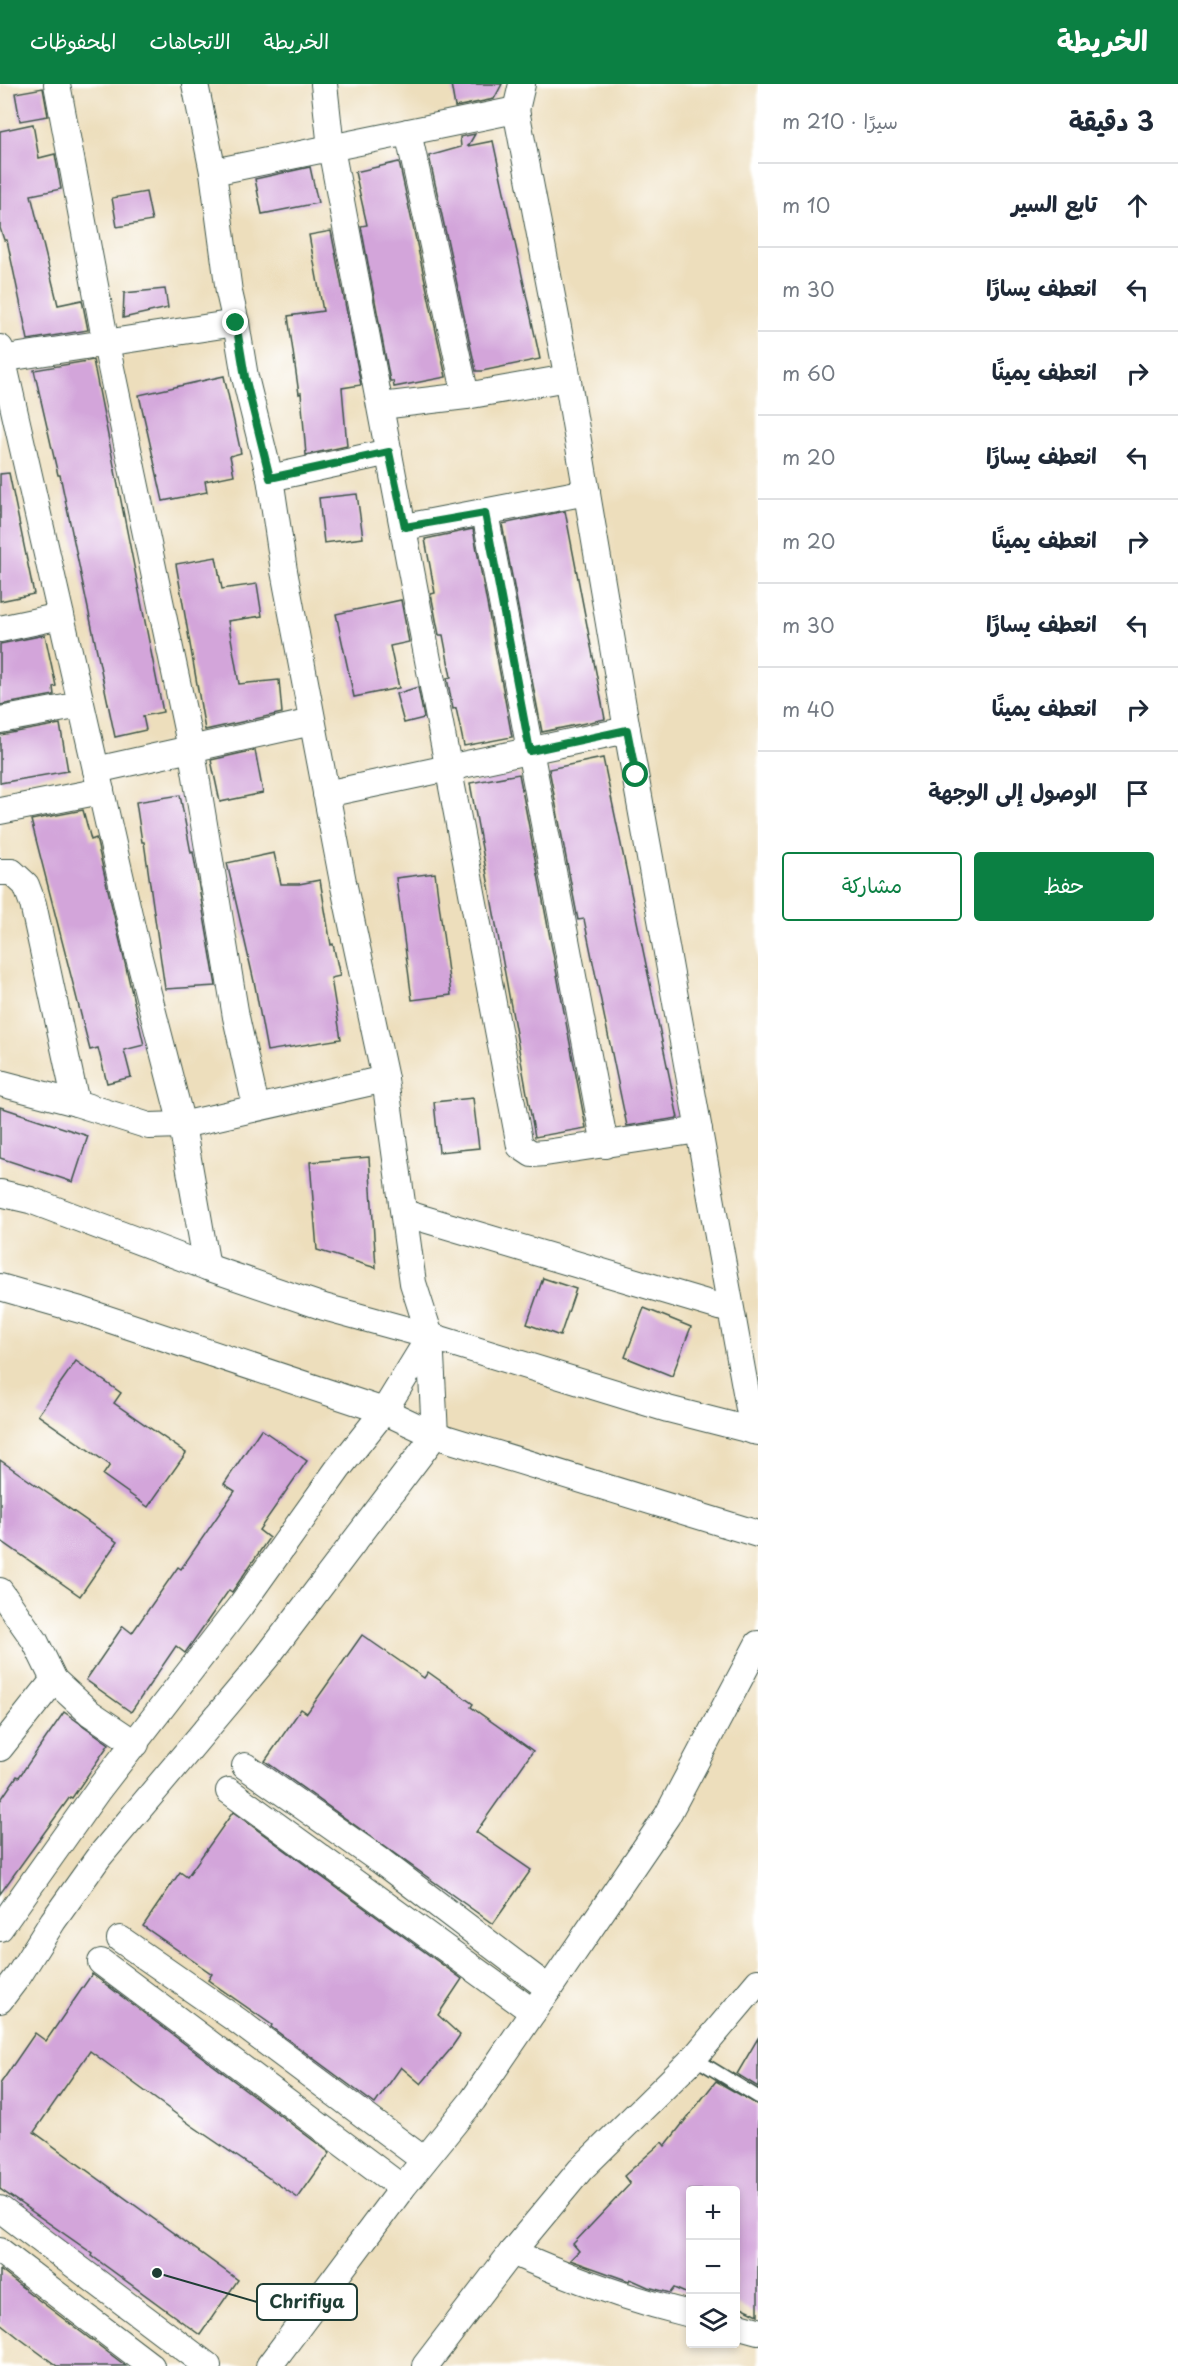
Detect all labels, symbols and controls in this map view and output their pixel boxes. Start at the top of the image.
text: الخريطة [1057,18,1148,61]
text: المحفوظات [30,24,116,56]
text: الاتجاهات [149,24,231,56]
text: الخريطة [264,24,329,56]
text: 3 دقيقة [1069,101,1154,140]
text: سيرًا · 210 m [782,106,898,136]
text: تابع السير [1012,186,1097,219]
icon: ahead [1121,189,1154,222]
text: 10 m [782,190,830,220]
text: انعطف يسارًا [986,270,1097,303]
icon: left [1121,273,1154,306]
text: 30 m [782,274,835,304]
route end [222,309,248,335]
text: انعطف يمينًا [992,354,1097,387]
icon: right [1121,357,1154,390]
text: 60 m [782,358,835,388]
text: انعطف يسارًا [986,438,1097,471]
icon: left [1121,441,1154,474]
text: 20 m [782,442,835,472]
text: انعطف يمينًا [992,522,1097,555]
icon: right [1121,525,1154,558]
text: 20 m [782,526,835,556]
text: انعطف يسارًا [986,606,1097,639]
icon: left [1121,609,1154,642]
text: 30 m [782,610,835,640]
text: انعطف يمينًا [992,690,1097,723]
icon: right [1121,693,1154,726]
text: 40 m [782,694,835,724]
route start [622,761,648,787]
text: الوصول إلى الوجهة [928,774,1097,807]
icon: arrive [1121,777,1154,810]
button: مشاركة [782,852,962,921]
button: حفظ [974,852,1154,921]
map controls [686,2186,740,2348]
button: + [686,2186,740,2240]
button: − [686,2240,740,2294]
callout: Chrifiya [257,2284,357,2320]
text: Chrifiya [269,2287,345,2314]
button: layers [686,2294,740,2348]

